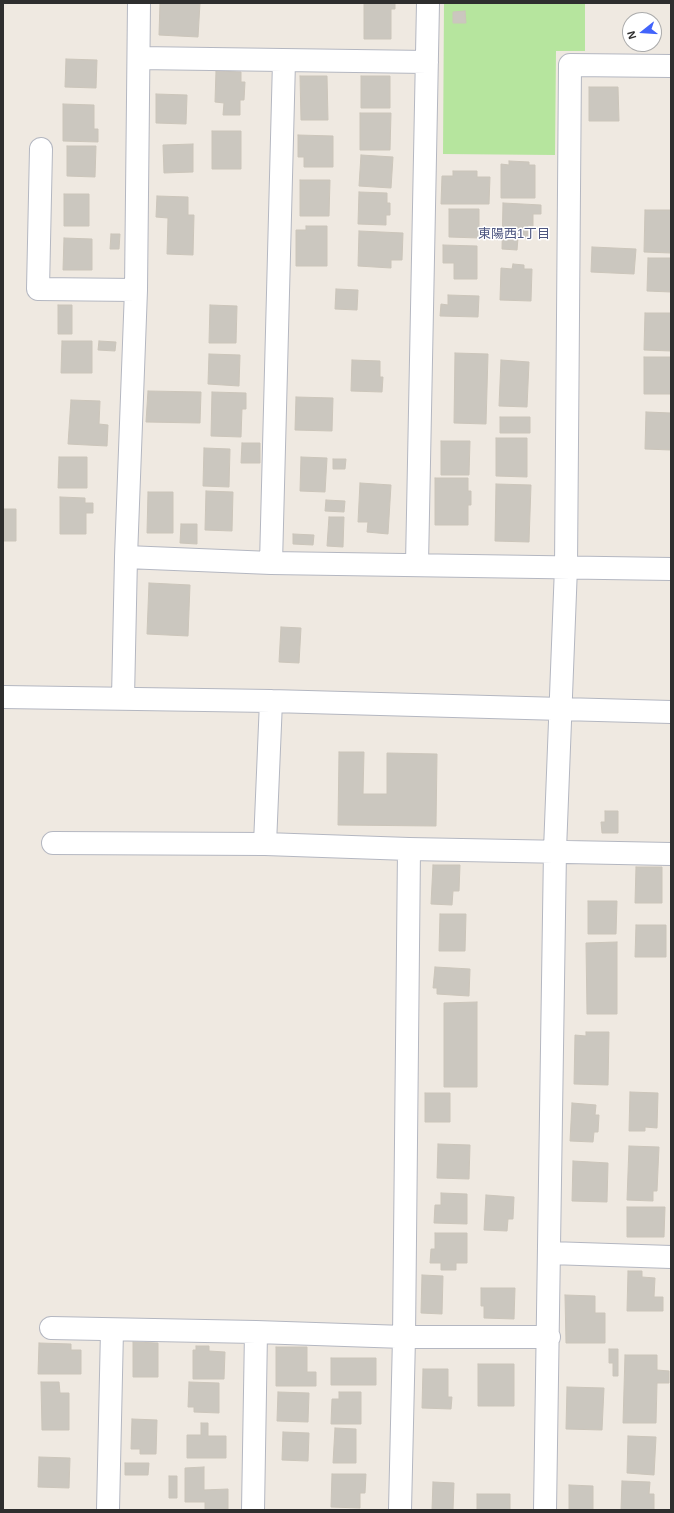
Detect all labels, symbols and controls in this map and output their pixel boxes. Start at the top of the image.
north arrow [622,12,662,52]
text: N [625,30,638,41]
district label: 東陽西1丁目 [478,226,550,242]

